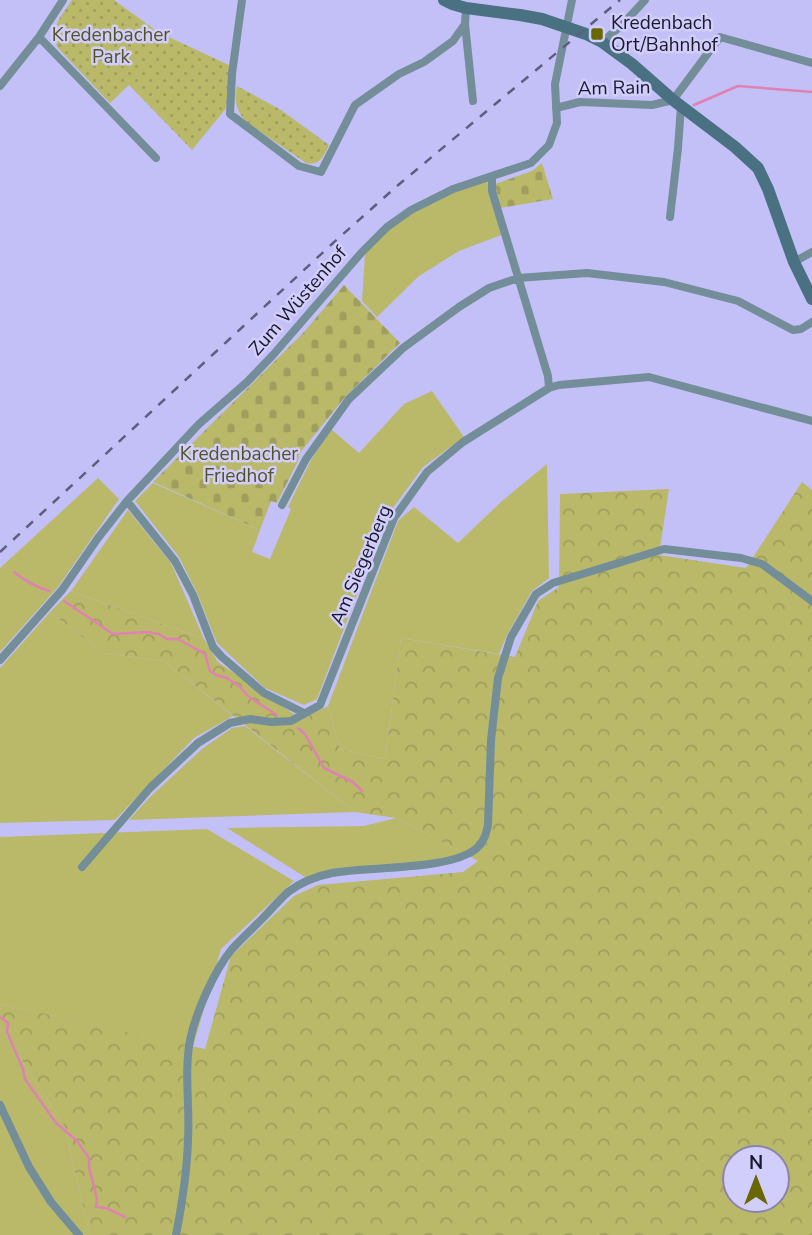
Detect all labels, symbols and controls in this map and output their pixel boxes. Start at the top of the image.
place label: Kredenbach Ort/Bahnhof [611,10,719,58]
park label: Kredenbacher Park [52,22,170,70]
marker: Kredenbach Ort/Bahnhof [589,26,605,42]
street label: Am Rain [577,74,651,102]
street label: Zum Wüstenhof [243,240,353,361]
park label: Kredenbacher Friedhof [180,441,298,489]
street label: Am Siegerberg [324,501,398,629]
north arrow [721,1144,791,1214]
text: N [749,1150,763,1176]

